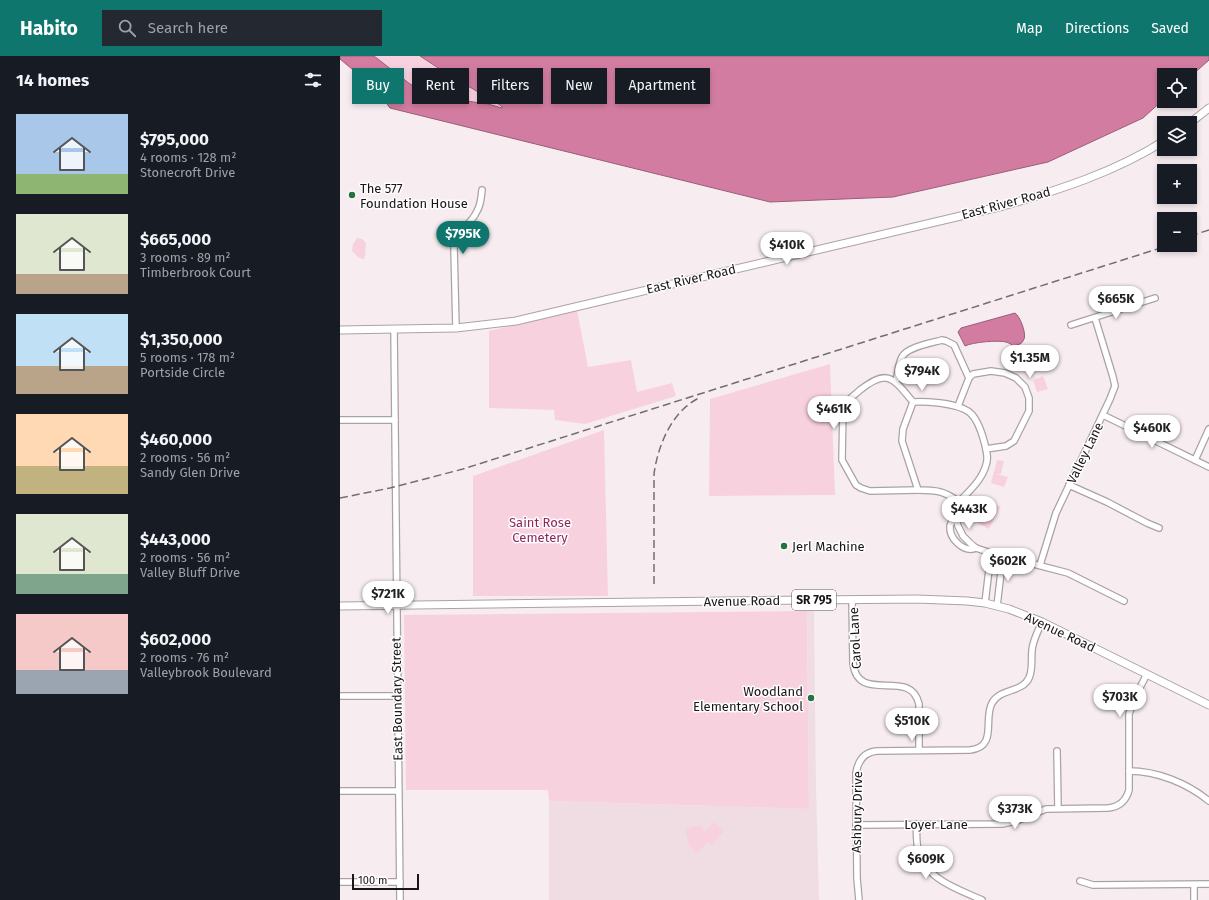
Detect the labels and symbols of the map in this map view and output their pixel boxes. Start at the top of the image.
place label: The 577 Foundation House [360,181,468,211]
street label: East River Road [960,184,1052,222]
marker: The 577 Foundation House [347,190,357,200]
pin: $795K [435,221,491,255]
pin: $410K [759,232,815,266]
street label: East River Road [645,261,737,297]
pin: $665K [1088,286,1144,320]
pin: $1.35M [997,345,1063,379]
pin: $794K [894,358,950,392]
pin: $461K [806,396,862,430]
pin: $460K [1124,415,1180,449]
street label: Valley Lane [1064,420,1106,486]
pin: $443K [941,496,997,530]
park label: Saint Rose Cemetery [509,515,571,545]
place label: Jerl Machine [792,539,865,554]
marker: Jerl Machine [779,541,789,551]
pin: $602K [980,548,1036,582]
pin: $721K [360,581,416,615]
road number: SR 795 [792,590,836,610]
street label: Avenue Road [704,593,780,609]
street label: Carol Lane [846,607,864,669]
street label: Avenue Road [1022,609,1098,655]
street label: East Boundary Street [388,637,406,761]
place label: Woodland Elementary School [693,684,803,714]
pin: $703K [1092,684,1148,718]
marker: Woodland Elementary School [806,693,816,703]
pin: $510K [884,708,940,742]
street label: Ashbury Drive [849,771,865,853]
pin: $373K [987,796,1043,830]
street label: Loyer Lane [904,817,968,832]
pin: $609K [898,846,954,880]
scale bar [352,872,419,891]

